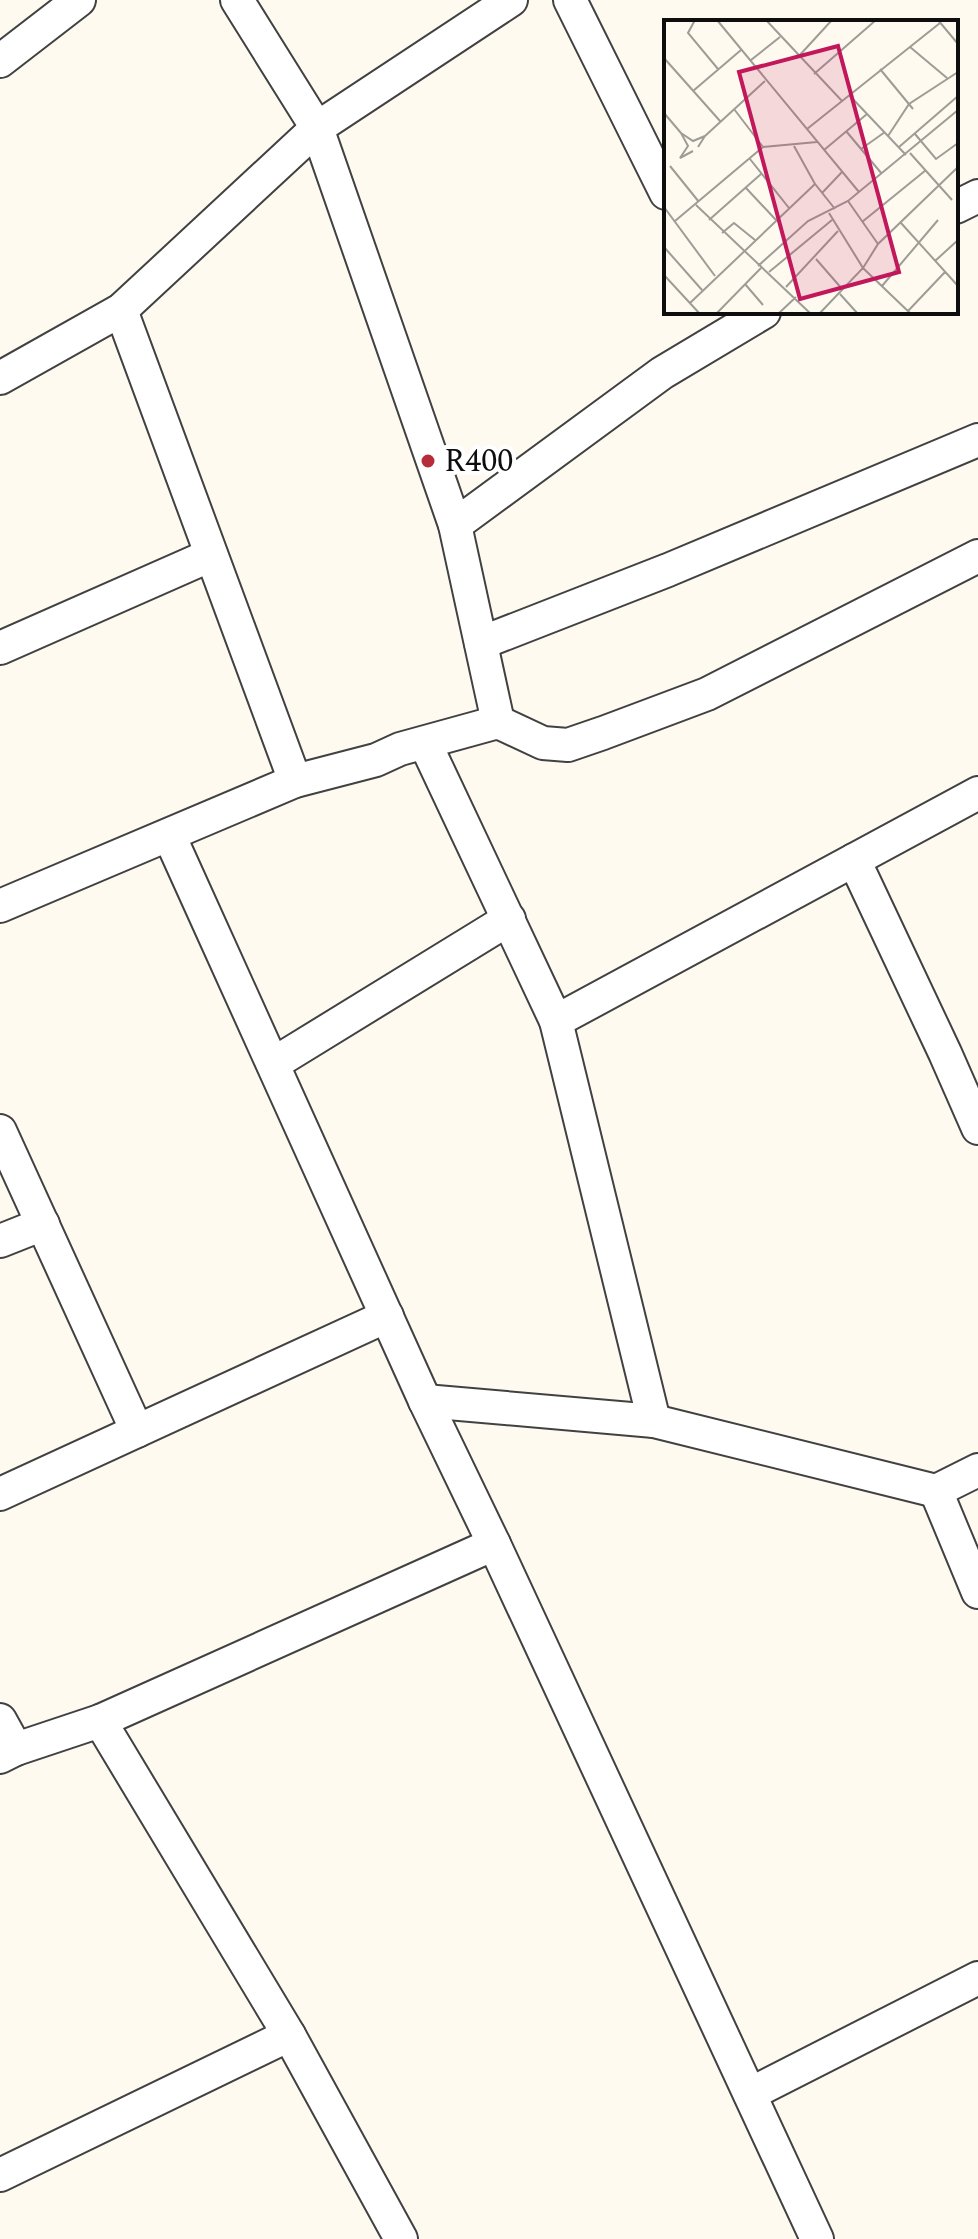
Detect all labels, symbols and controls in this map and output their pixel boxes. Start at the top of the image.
inset map [664,20,958,314]
place label: R400 [444,437,513,486]
marker: R400 [419,452,437,470]

